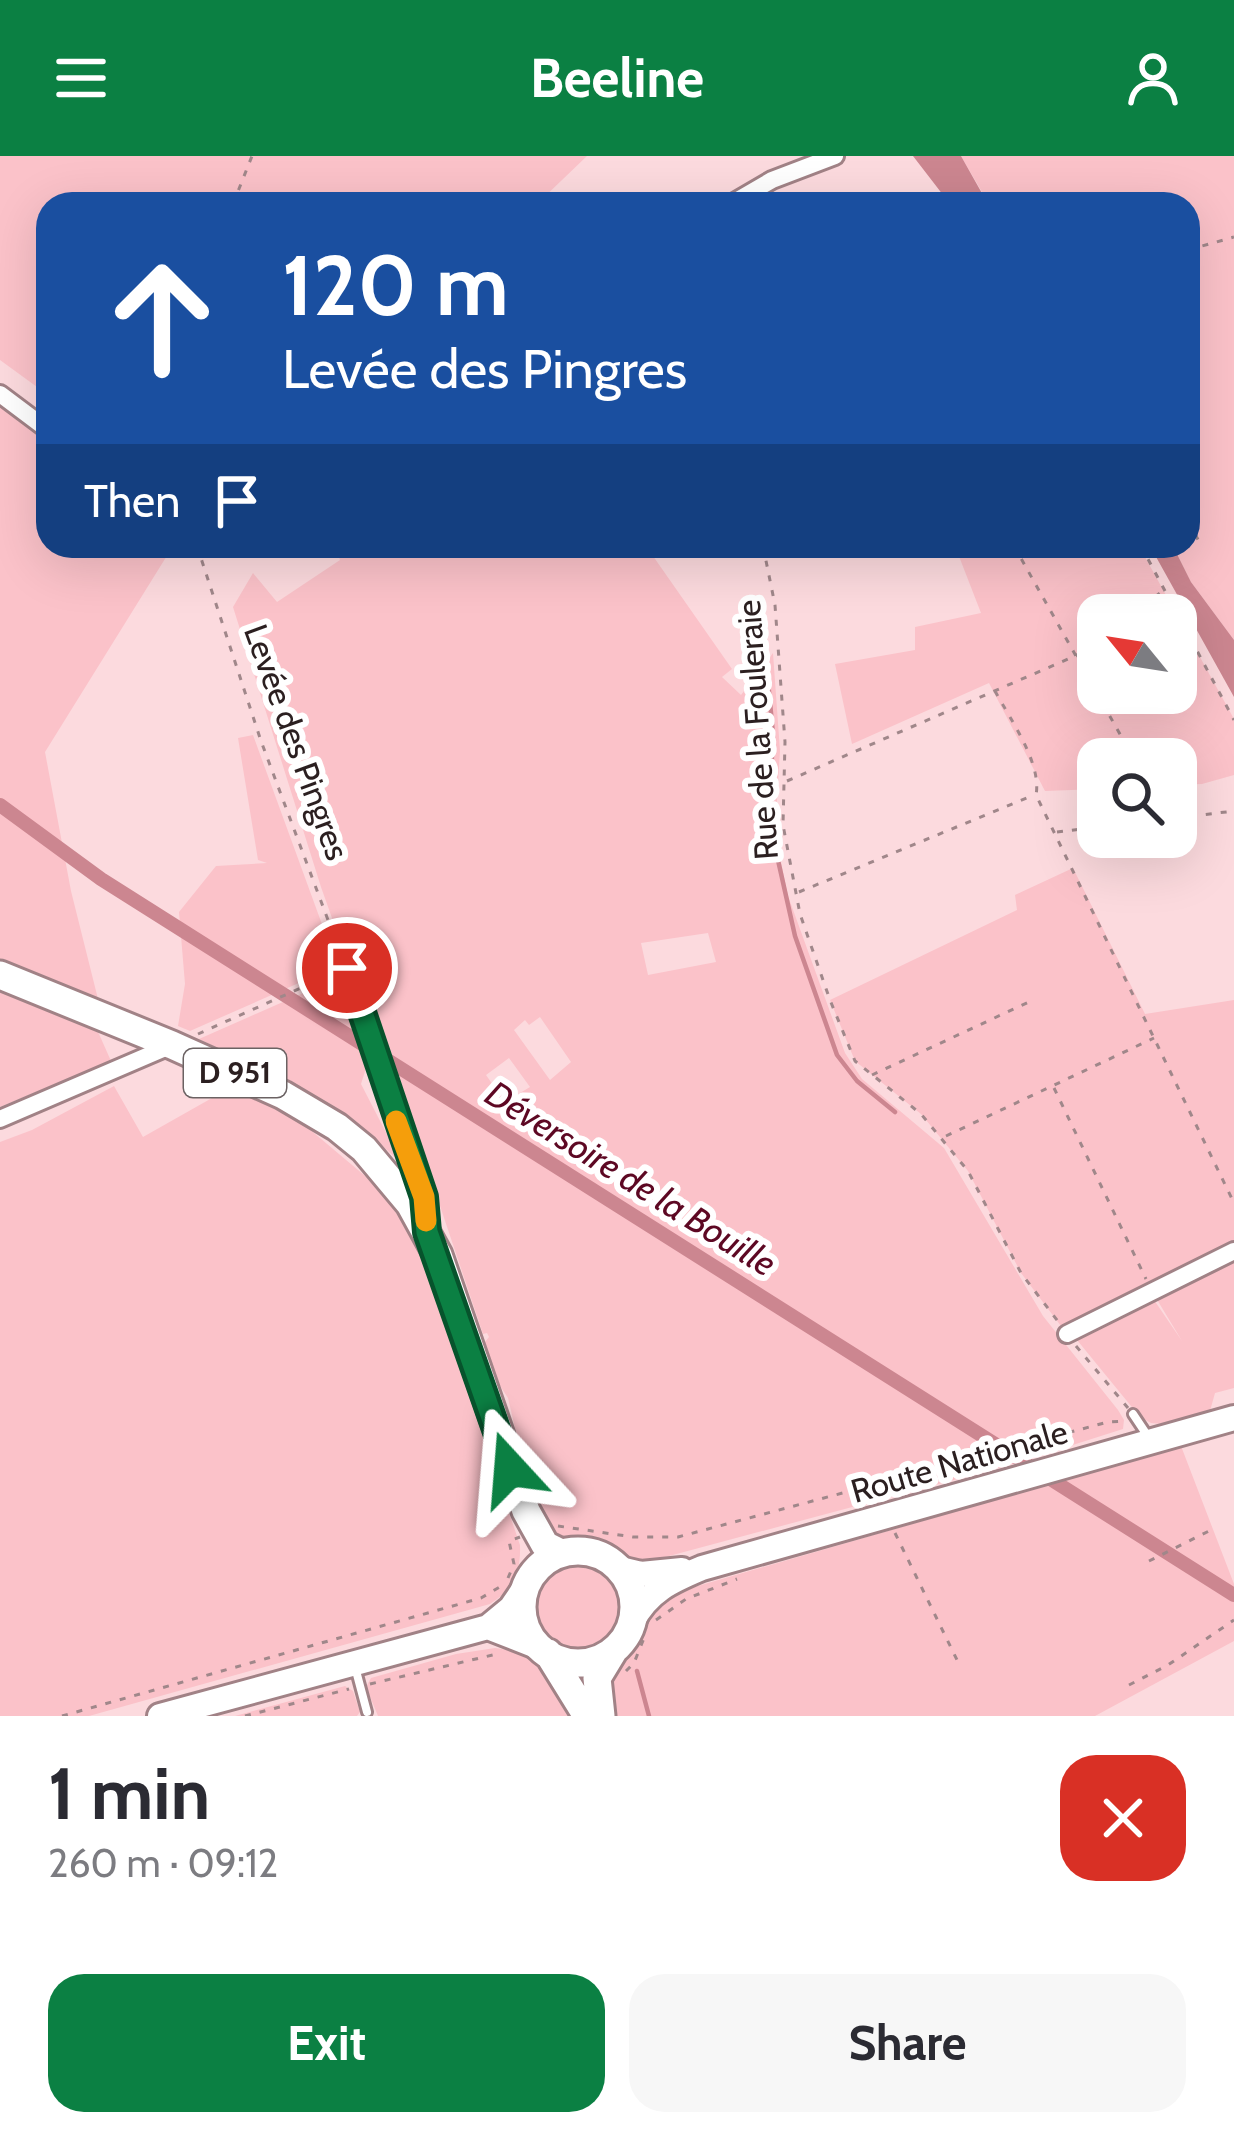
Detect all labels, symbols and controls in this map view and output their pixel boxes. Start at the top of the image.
icon: menu [48,45,114,111]
text: Beeline [530,45,704,111]
icon: person [1120,45,1186,111]
text: 120 m [282,234,509,336]
icon: ahead [84,240,240,396]
text: Levée des Pingres [282,336,687,402]
icon: arrive [204,468,270,534]
text: Then [84,474,180,528]
north arrow [1077,594,1197,714]
map controls [1077,594,1197,858]
street label: Rue de la Fouleraie [728,599,786,861]
street label: Levée des Pingres [236,619,358,865]
button: search [1077,738,1197,858]
pin [296,917,398,1019]
icon: arrive [314,935,380,1001]
road number: D 951 [184,1049,286,1097]
water label: Déversoire de la Bouille [478,1071,784,1285]
position arrow [447,1406,573,1532]
street label: Route Nationale [846,1411,1072,1511]
text: 1 min [48,1750,210,1837]
button: close [1060,1755,1186,1881]
text: 260 m · 09:12 [48,1839,278,1887]
button: Exit [48,1974,605,2112]
button: Share [629,1974,1186,2112]

